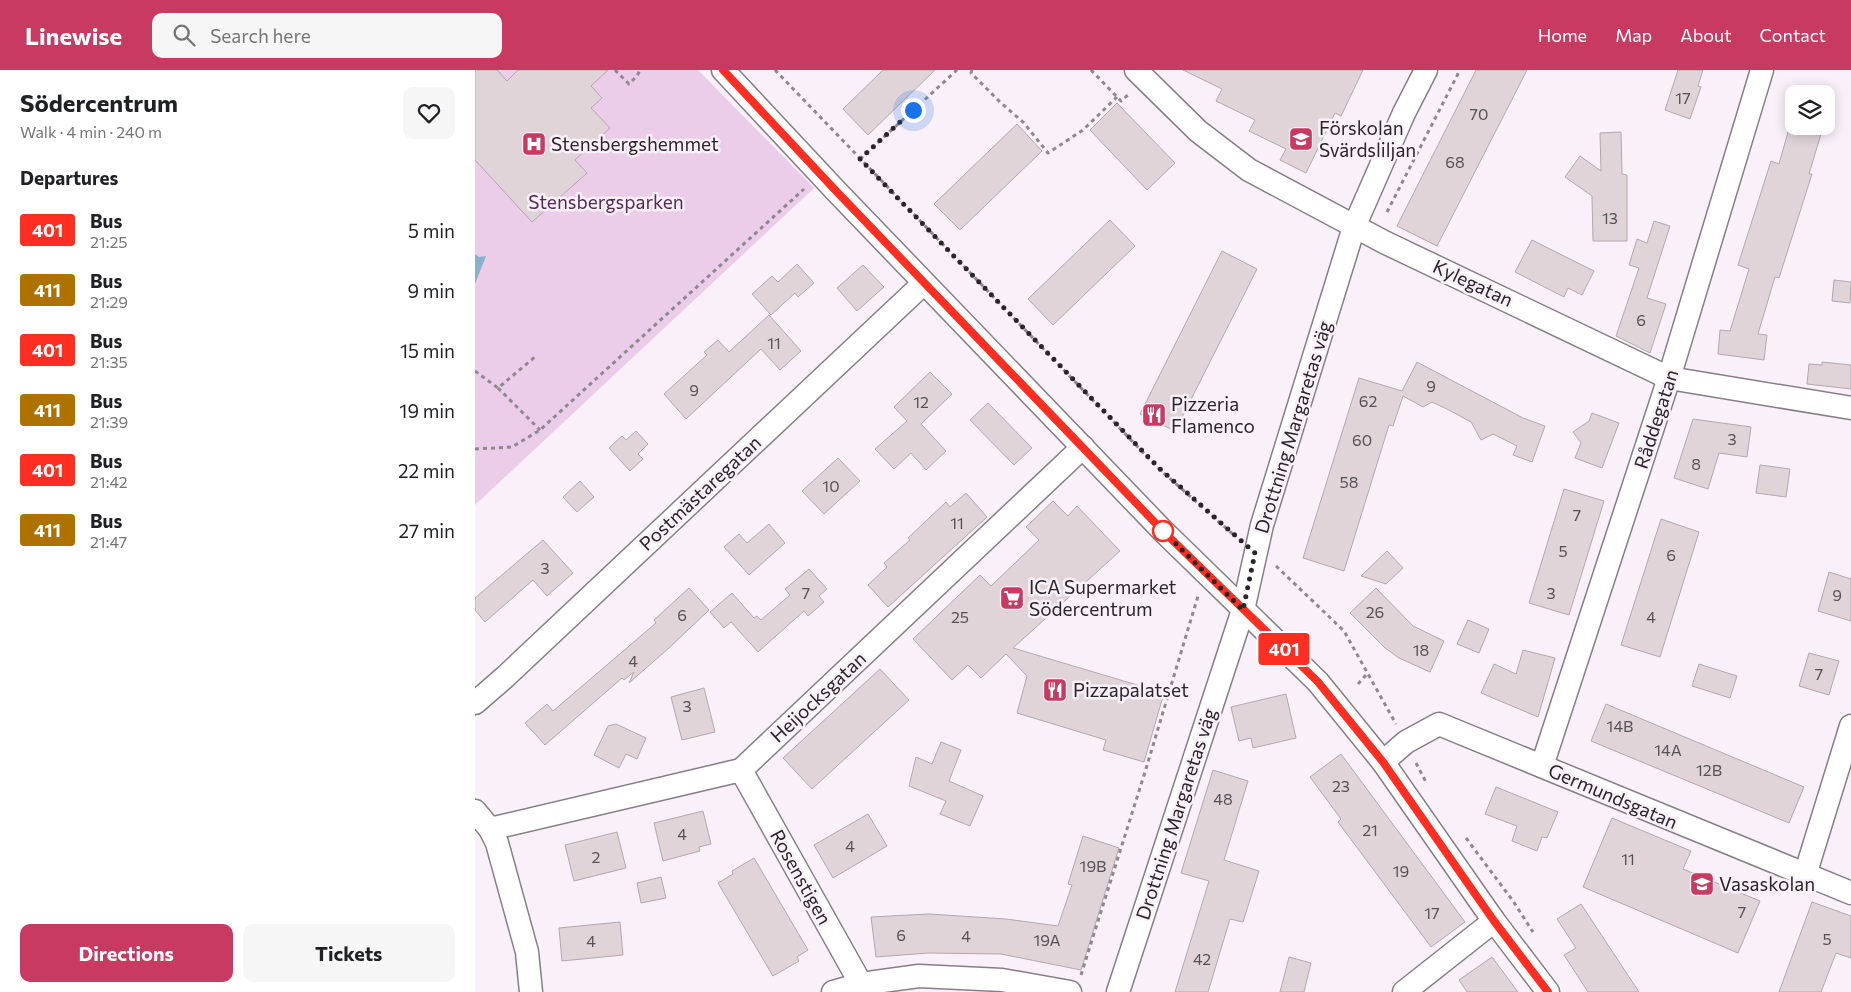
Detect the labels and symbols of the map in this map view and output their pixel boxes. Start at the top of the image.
house number: 17 [1675,88,1691,107]
your location [901,98,926,123]
house number: 70 [1470,104,1488,123]
place label: Förskolan Svärdsliljan [1319,116,1416,161]
school or university icon: Förskolan Svärdsliljan [1288,126,1314,152]
hospital icon: Stensbergshemmet [521,131,547,157]
place label: Stensbergshemmet [551,132,719,155]
house number: 68 [1445,152,1465,171]
park label: Stensbergsparken [528,190,684,213]
house number: 13 [1602,208,1618,227]
street label: Kylegatan [1430,254,1517,311]
house number: 6 [1636,310,1646,329]
street label: Drottning Margaretas väg [1249,318,1336,536]
house number: 11 [767,333,781,352]
street label: Råddegatan [1629,366,1682,471]
house number: 9 [1426,376,1436,395]
house number: 9 [689,380,699,399]
house number: 62 [1359,391,1377,410]
house number: 12 [913,392,929,411]
place label: Pizzeria Flamenco [1171,392,1255,437]
restaurant icon: Pizzeria Flamenco [1141,402,1167,428]
house number: 3 [1727,429,1737,448]
street label: Postmästaregatan [634,430,765,555]
house number: 60 [1352,430,1372,449]
house number: 8 [1691,454,1701,473]
house number: 58 [1340,472,1358,491]
house number: 10 [822,476,840,495]
house number: 7 [1573,505,1581,524]
house number: 11 [950,513,964,532]
unlabelled marker [1152,520,1174,542]
house number: 5 [1558,541,1568,560]
house number: 6 [1666,545,1676,564]
house number: 3 [540,558,550,577]
place label: ICA Supermarket Södercentrum [1029,575,1177,620]
house number: 7 [802,583,810,602]
house number: 3 [1546,583,1556,602]
supermarket icon: ICA Supermarket Södercentrum [999,585,1025,611]
house number: 9 [1832,585,1842,604]
house number: 26 [1366,602,1384,621]
house number: 6 [677,605,687,624]
house number: 25 [951,607,969,626]
house number: 4 [1646,607,1656,626]
line badge: 401 [1255,633,1313,665]
house number: 18 [1413,640,1429,659]
street label: Heijocksgatan [765,646,870,747]
house number: 4 [628,651,638,670]
house number: 7 [1815,664,1823,683]
restaurant icon: Pizzapalatset [1042,677,1068,703]
place label: Pizzapalatset [1073,678,1189,701]
house number: 3 [682,696,692,715]
street label: Drottning Margaretas väg [1130,705,1221,923]
house number: 14B [1607,716,1633,735]
house number: 14A [1654,740,1682,759]
street label: Germundsgatan [1545,758,1681,833]
house number: 12B [1696,760,1722,779]
house number: 23 [1332,776,1350,795]
house number: 48 [1213,789,1233,808]
house number: 21 [1362,820,1378,839]
house number: 4 [677,824,687,843]
street label: Rosenstigen [766,825,837,928]
house number: 4 [845,836,855,855]
house number: 2 [592,847,601,866]
house number: 11 [1621,849,1635,868]
house number: 19B [1080,856,1106,875]
house number: 19 [1393,861,1409,880]
school or university icon: Vasaskolan [1689,871,1715,897]
place label: Vasaskolan [1719,872,1815,895]
house number: 7 [1738,902,1746,921]
house number: 17 [1424,903,1440,922]
house number: 6 [896,925,906,944]
house number: 4 [961,926,971,945]
house number: 5 [1822,929,1832,948]
house number: 19A [1033,930,1061,949]
house number: 4 [586,931,596,950]
house number: 42 [1193,949,1211,968]

